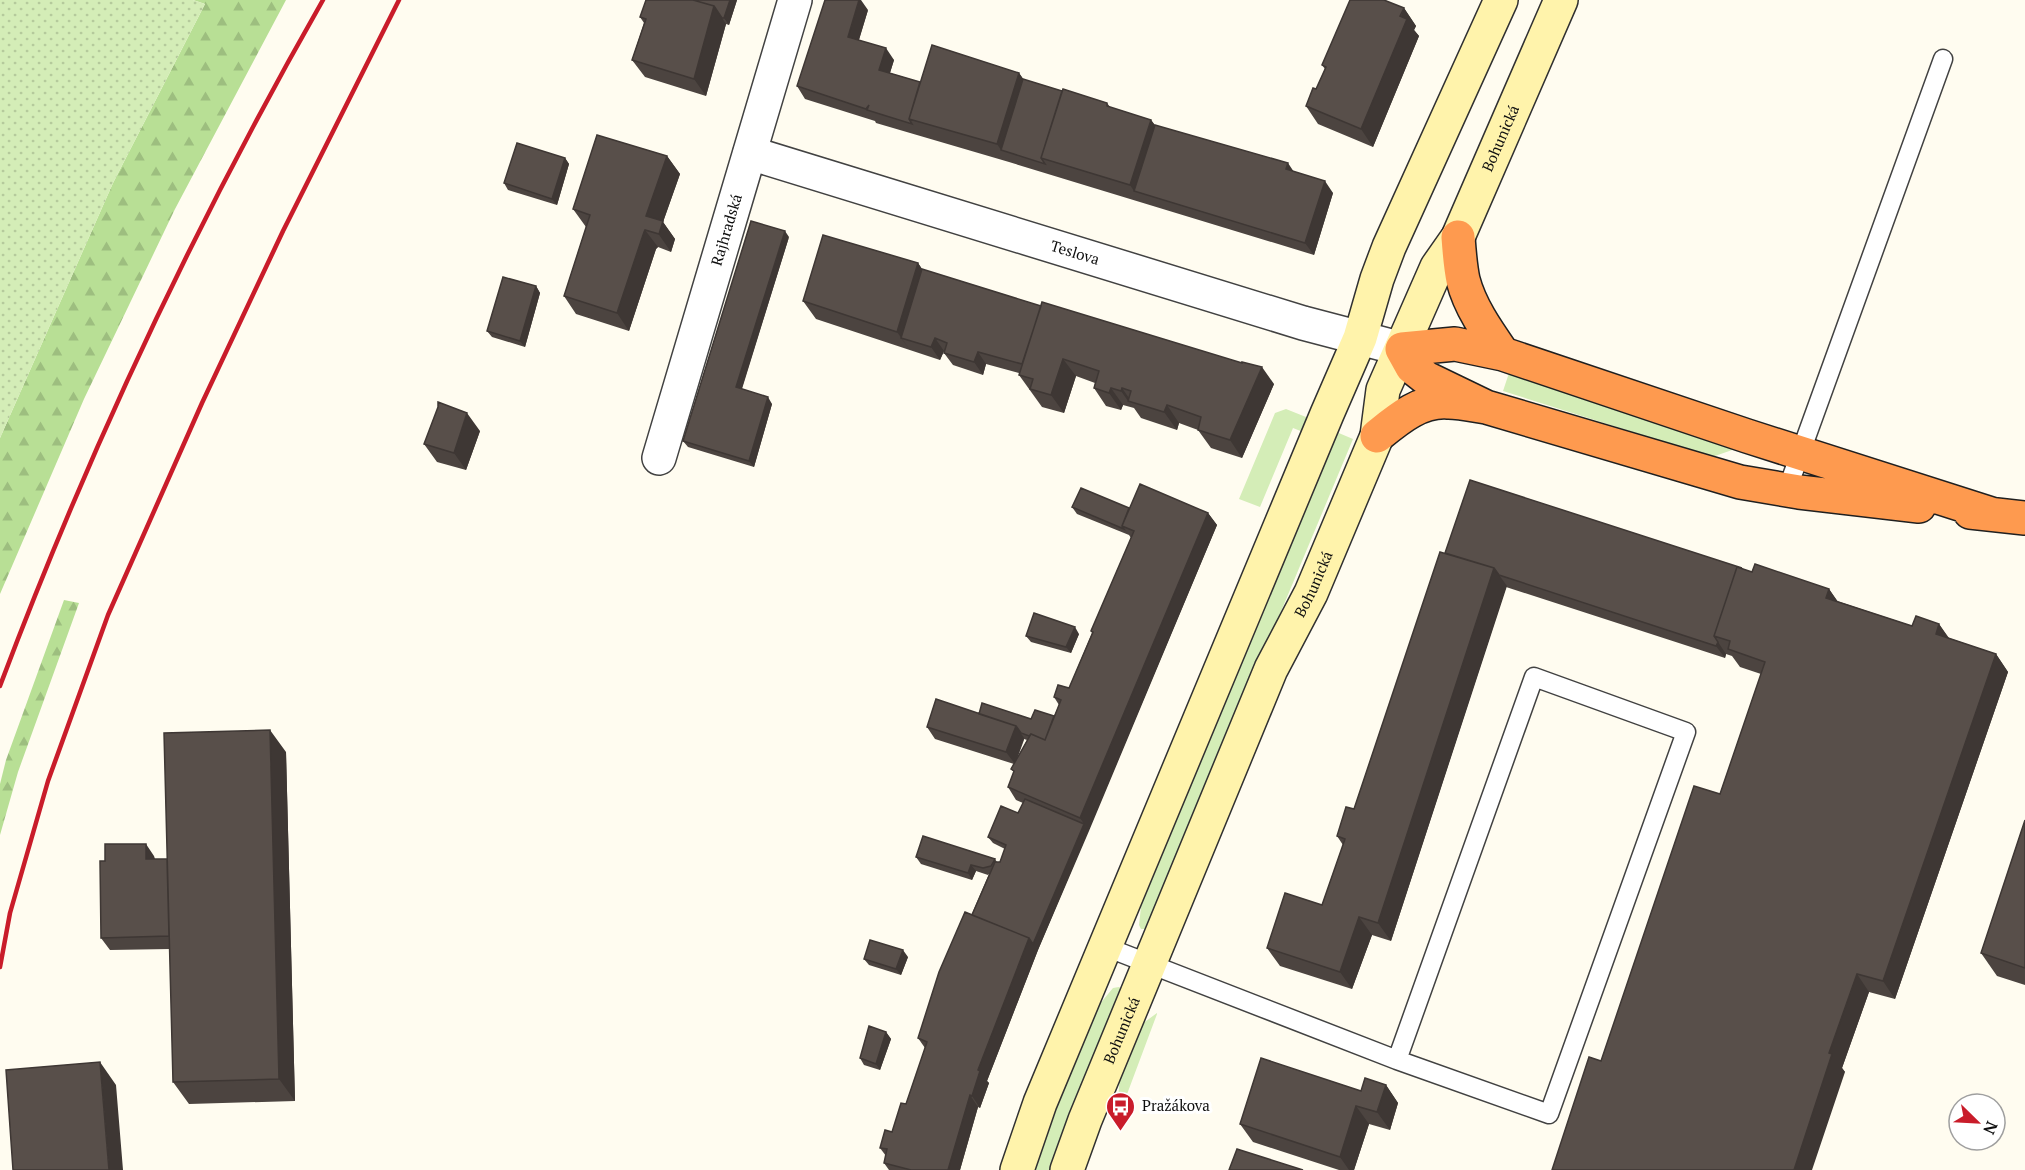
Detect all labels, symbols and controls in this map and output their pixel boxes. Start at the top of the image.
street label: Bohunická [1477,101,1523,174]
street label: Rajhradská [706,191,746,268]
street label: Teslova [1048,235,1103,269]
street label: Bohunická [1289,547,1337,620]
street label: Bohunická [1098,993,1144,1067]
bus stop icon: Pražákova [1105,1090,1137,1132]
north arrow [1947,1092,2007,1152]
place label: Pražákova [1142,1095,1210,1115]
text: N [1978,1118,2003,1138]

